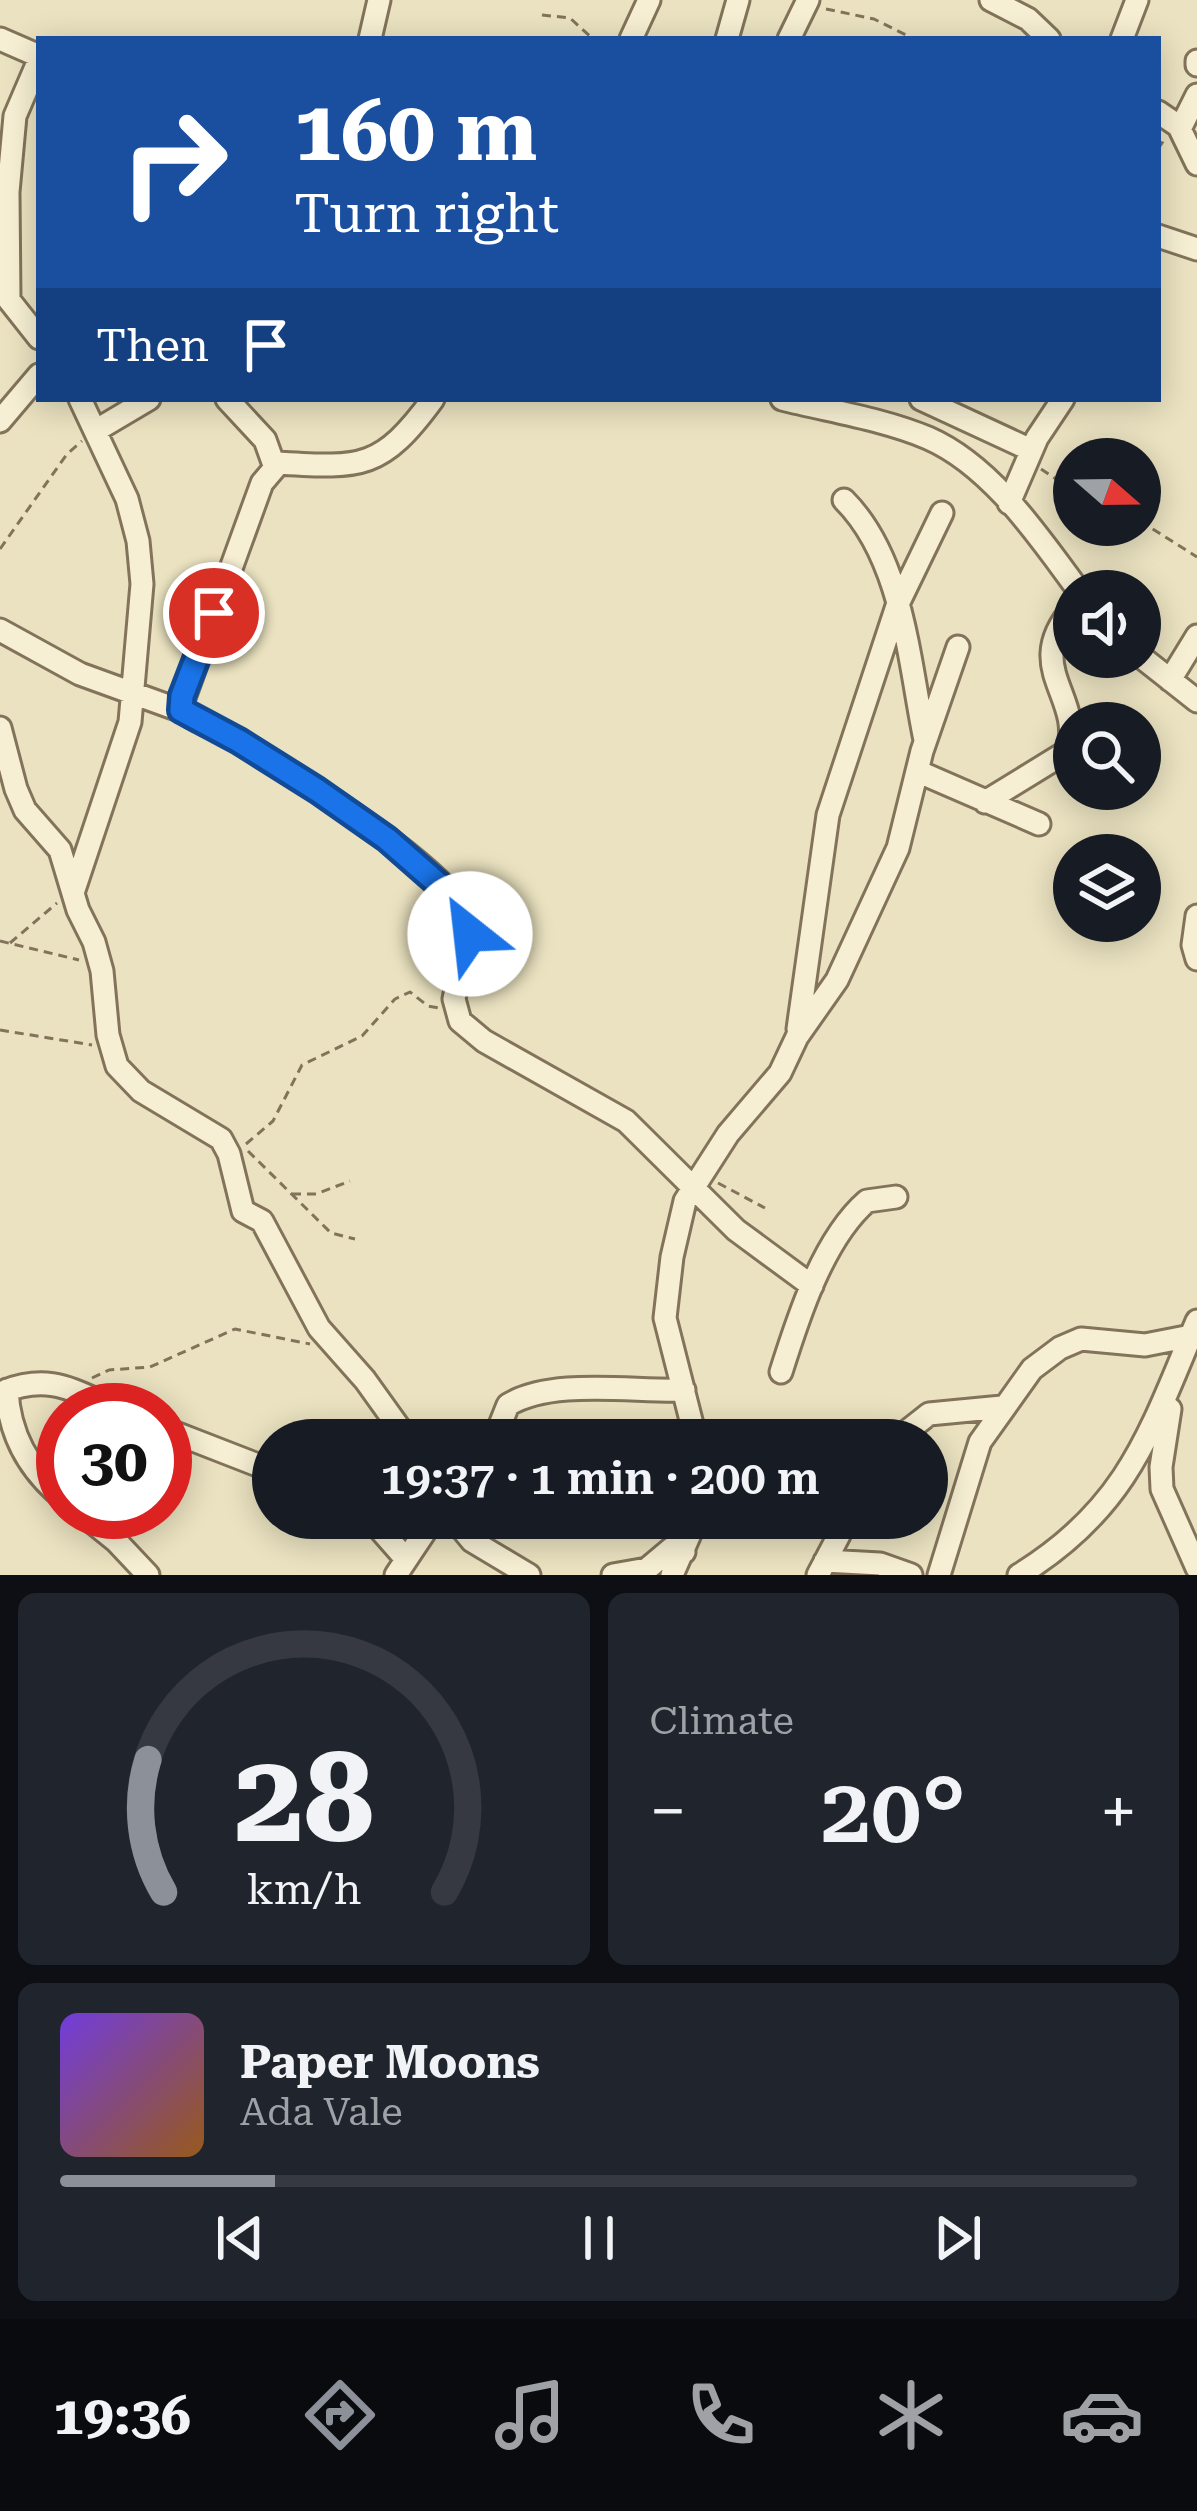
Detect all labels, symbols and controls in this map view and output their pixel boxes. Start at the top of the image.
text: 160 m [294,82,537,180]
icon: right [96,84,252,240]
text: Turn right [294,182,559,245]
icon: arrive [233,312,299,378]
text: Then [96,319,209,372]
north arrow [1053,438,1161,546]
map controls [1053,438,1161,942]
pin [163,562,265,664]
button: sound [1053,570,1161,678]
icon: arrive [181,580,247,646]
button: search [1053,702,1161,810]
button: layers [1053,834,1161,942]
position arrow [407,871,533,997]
speed limit sign: 30 [36,1383,192,1539]
text: 19:37 · 1 min · 200 m [380,1452,820,1505]
text: Climate [650,1698,794,1744]
text: 28 [234,1725,374,1871]
text: 20° [821,1759,966,1864]
text: − [650,1773,686,1850]
text: + [1100,1773,1137,1850]
text: km/h [246,1864,361,1914]
text: Paper Moons [240,2036,540,2089]
text: Ada Vale [240,2089,403,2135]
icon: previous [207,2205,273,2271]
icon: pause [566,2205,632,2271]
icon: next [925,2205,991,2271]
icon: directions [298,2373,382,2457]
icon: music [488,2373,572,2457]
icon: phone [679,2373,763,2457]
icon: climate [869,2373,953,2457]
icon: car [1060,2373,1144,2457]
text: 19:36 [53,2384,191,2447]

